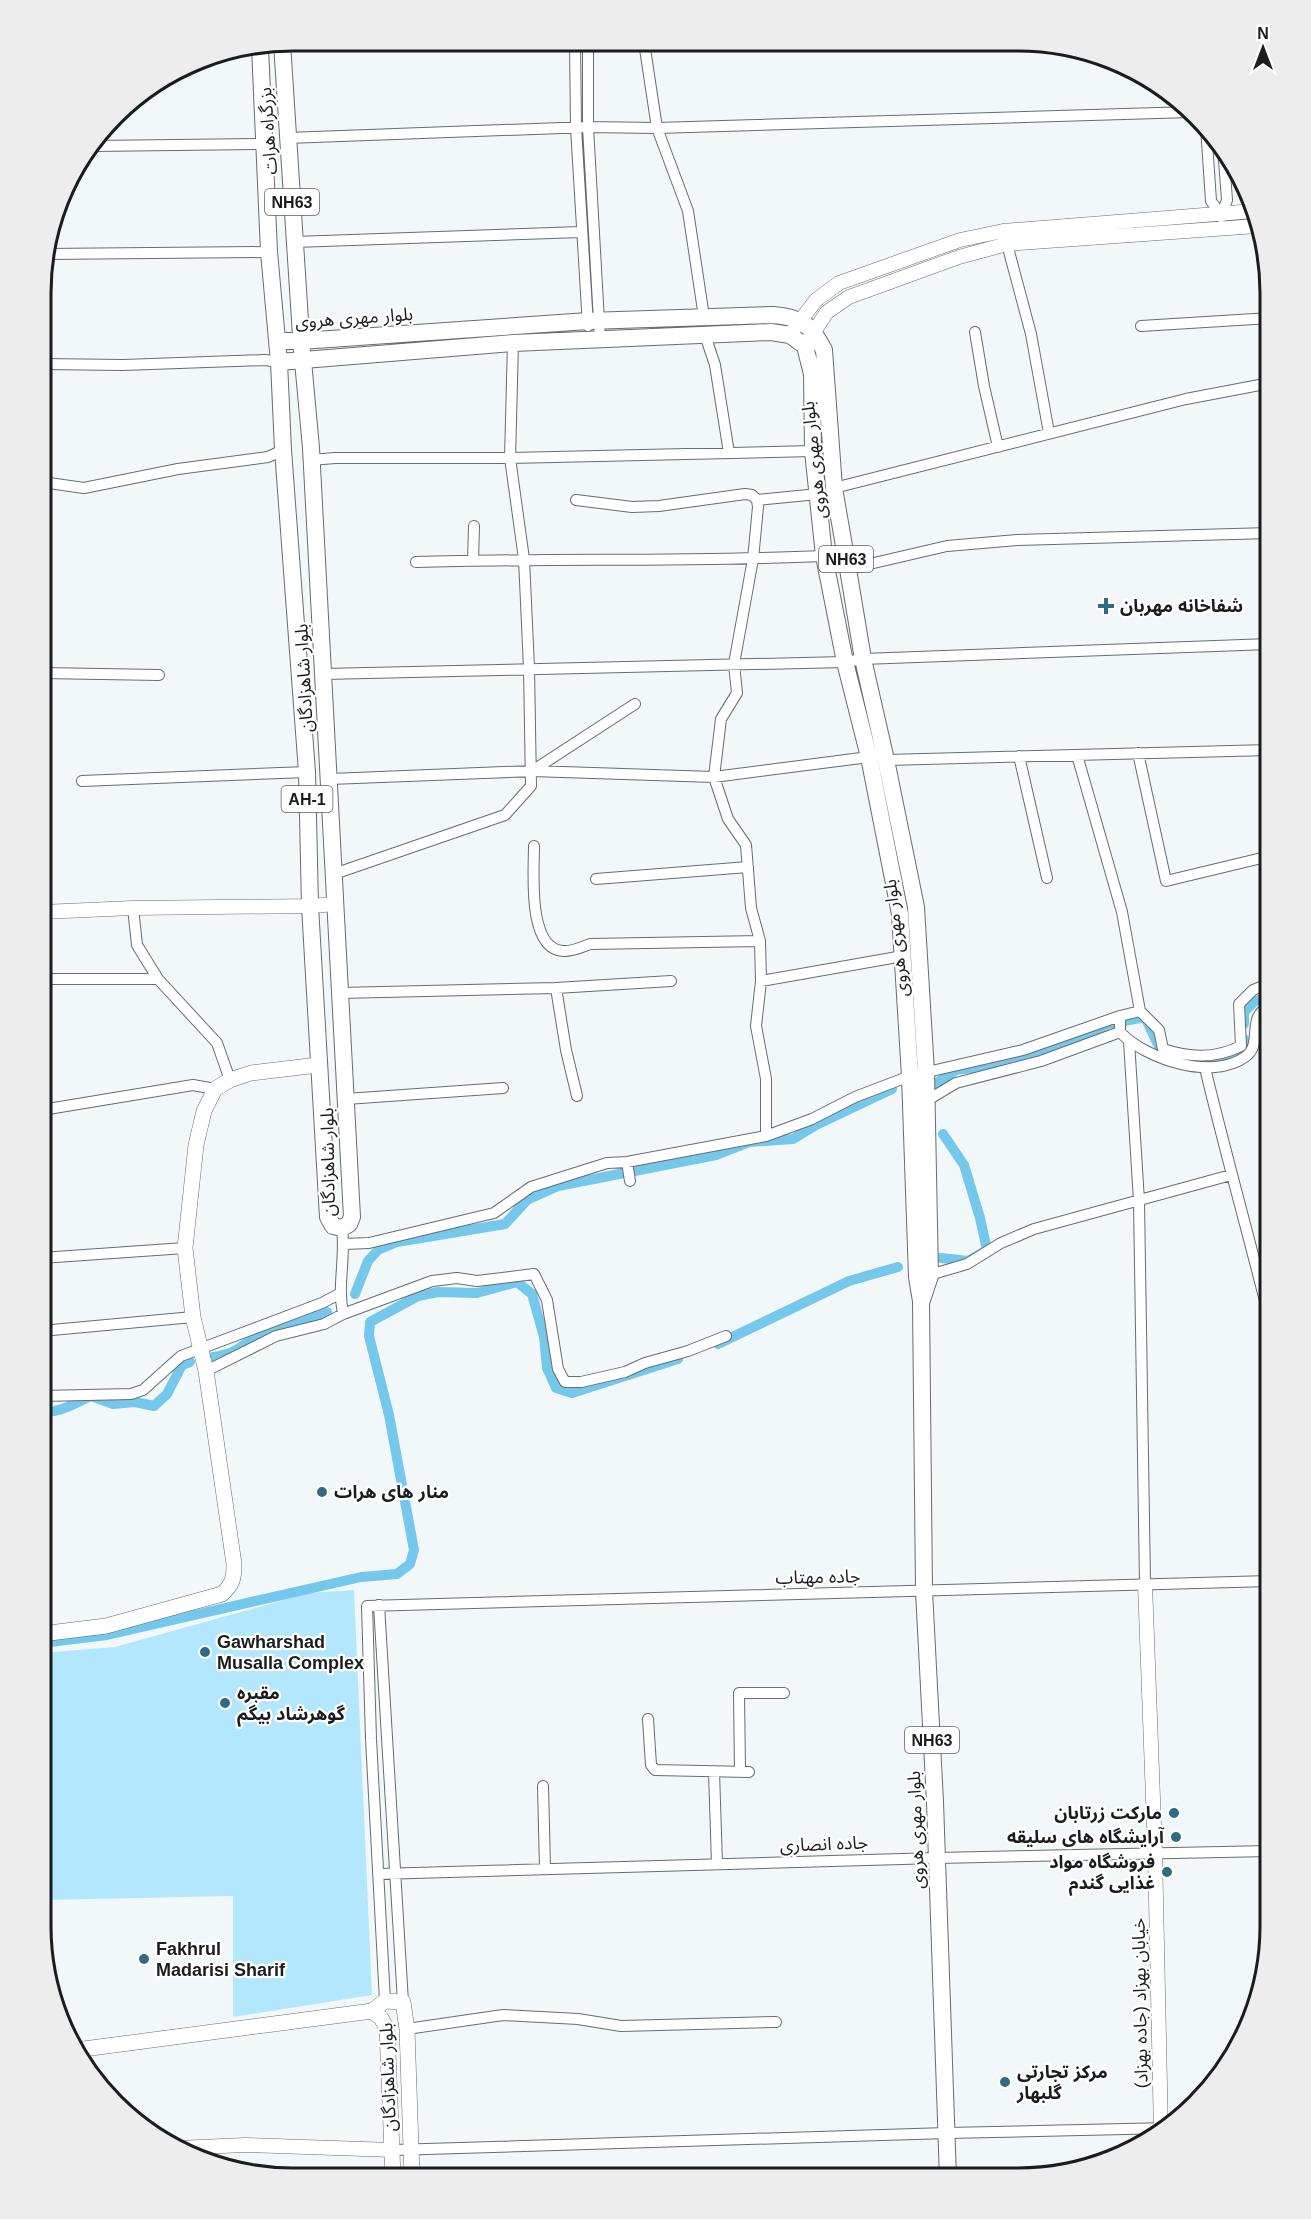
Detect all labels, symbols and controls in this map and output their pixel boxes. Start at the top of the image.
north arrow [1233,18,1293,78]
text: N [1257,25,1269,42]
street label: بزرگراه هرات [255,86,282,175]
road number: NH63 [265,189,319,215]
street label: بلوار مهری هروی [294,304,414,333]
street label: بلوار مهری هروی [798,400,831,520]
road number: NH63 [819,546,873,572]
place label: شفاخانه مهربان [1120,596,1243,617]
marker: شفاخانه مهربان [1097,597,1115,615]
street label: بلوار شاهزادگان [291,623,318,733]
road number: AH-1 [282,786,332,812]
street label: بلوار مهری هروی [880,878,913,998]
street label: بلوار شاهزادگان [317,1107,340,1217]
place label: منار های هرات [334,1482,449,1503]
marker: منار های هرات [315,1485,329,1499]
street label: جاده مهتاب [775,1566,861,1588]
place label: Gawharshad Musalla Complex [217,1632,364,1673]
marker: Gawharshad Musalla Complex [198,1645,212,1659]
place label: مقبره گوهرشاد بیگم [237,1683,346,1727]
marker: مقبره گوهرشاد بیگم [218,1696,232,1710]
road number: NH63 [905,1727,959,1753]
street label: بلوار مهری هروی [904,1771,929,1889]
place label: مارکت زرتابان [1054,1803,1162,1824]
marker: مارکت زرتابان [1167,1806,1181,1820]
place label: آرایشگاه های سلیقه [1007,1826,1165,1848]
marker: آرایشگاه های سلیقه [1169,1830,1183,1844]
street label: جاده انصاری [779,1832,869,1857]
place label: فروشگاه مواد غذایی گندم [1049,1852,1155,1896]
marker: فروشگاه مواد غذایی گندم [1160,1865,1174,1879]
street label: خیابان بهزاد (جاده بهزاد) [1129,1917,1152,2089]
place label: Fakhrul Madarisi Sharif [156,1939,286,1980]
marker: Fakhrul Madarisi Sharif [137,1952,151,1966]
street label: بلوار شاهزادگان [376,2022,401,2132]
place label: مرکز تجارتی گلبهار [1016,2062,1108,2104]
marker: مرکز تجارتی گلبهار [998,2075,1012,2089]

